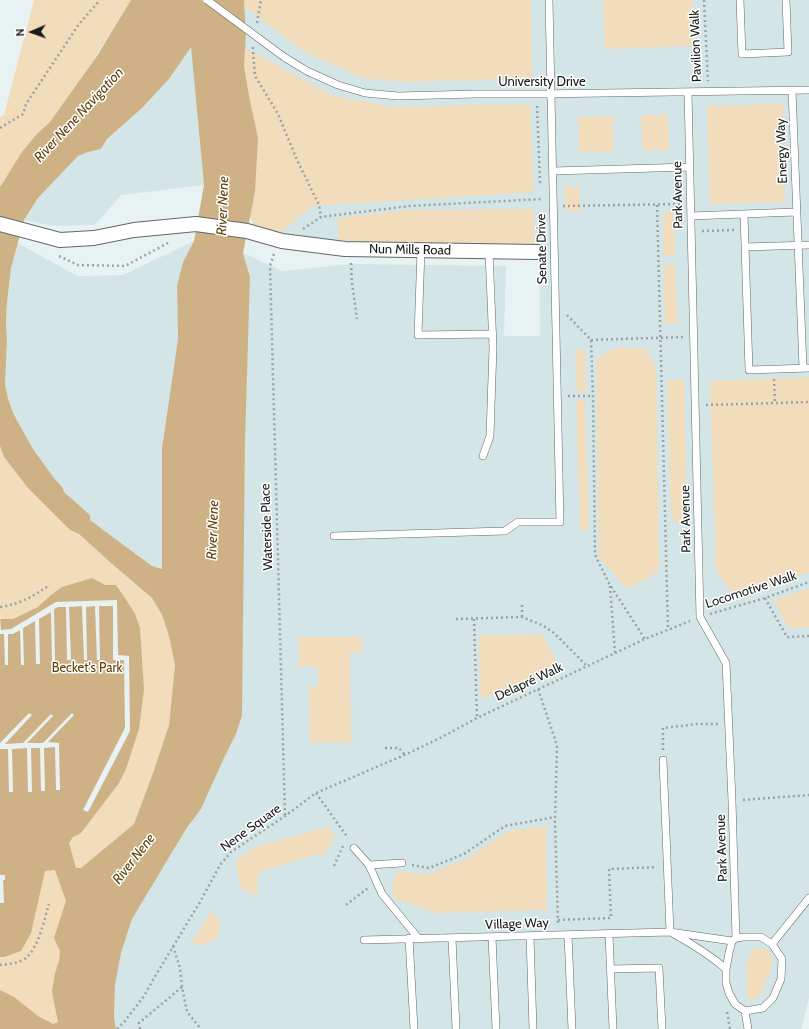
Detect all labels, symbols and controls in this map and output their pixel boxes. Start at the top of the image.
street label: Pavilion Walk [687,10,705,82]
north arrow [12,12,52,52]
text: N [13,28,27,37]
water label: River Nene Navigation [31,64,127,166]
street label: University Drive [498,74,586,90]
street label: Energy Way [773,118,791,184]
street label: Park Avenue [670,161,686,229]
water label: River Nene [214,176,232,236]
street label: Senate Drive [534,214,550,284]
street label: Nun Mills Road [369,241,451,259]
street label: Waterside Place [258,483,276,571]
street label: Park Avenue [678,485,694,553]
water label: River Nene [204,500,222,560]
street label: Locomotive Walk [703,568,799,612]
park label: Becket's Park [52,660,122,676]
street label: Delapré Walk [493,660,565,704]
street label: Nene Square [218,801,284,855]
street label: Park Avenue [713,814,731,882]
water label: River Nene [109,830,159,888]
street label: Village Way [485,915,549,933]

